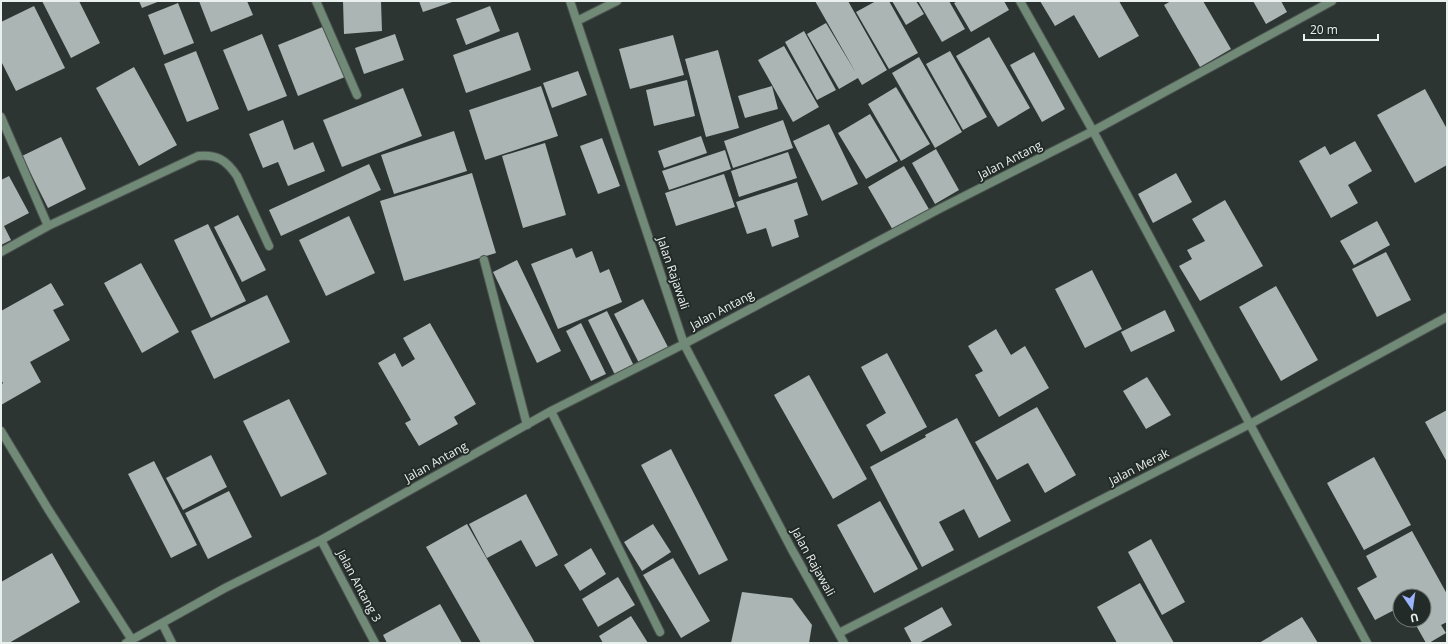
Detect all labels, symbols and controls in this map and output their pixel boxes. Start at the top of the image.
scale bar [1304,16,1378,42]
text: 20 m [1310,21,1338,38]
street label: Jalan Antang [974,136,1045,183]
street label: Jalan Rajawali [653,233,694,311]
street label: Jalan Antang [686,285,757,334]
street label: Jalan Antang [400,437,471,486]
street label: Jalan Merak [1105,444,1172,489]
street label: Jalan Rajawali [787,524,839,599]
street label: Jalan Antang 3 [333,546,386,625]
north arrow [1392,588,1432,628]
text: U [1409,610,1420,626]

